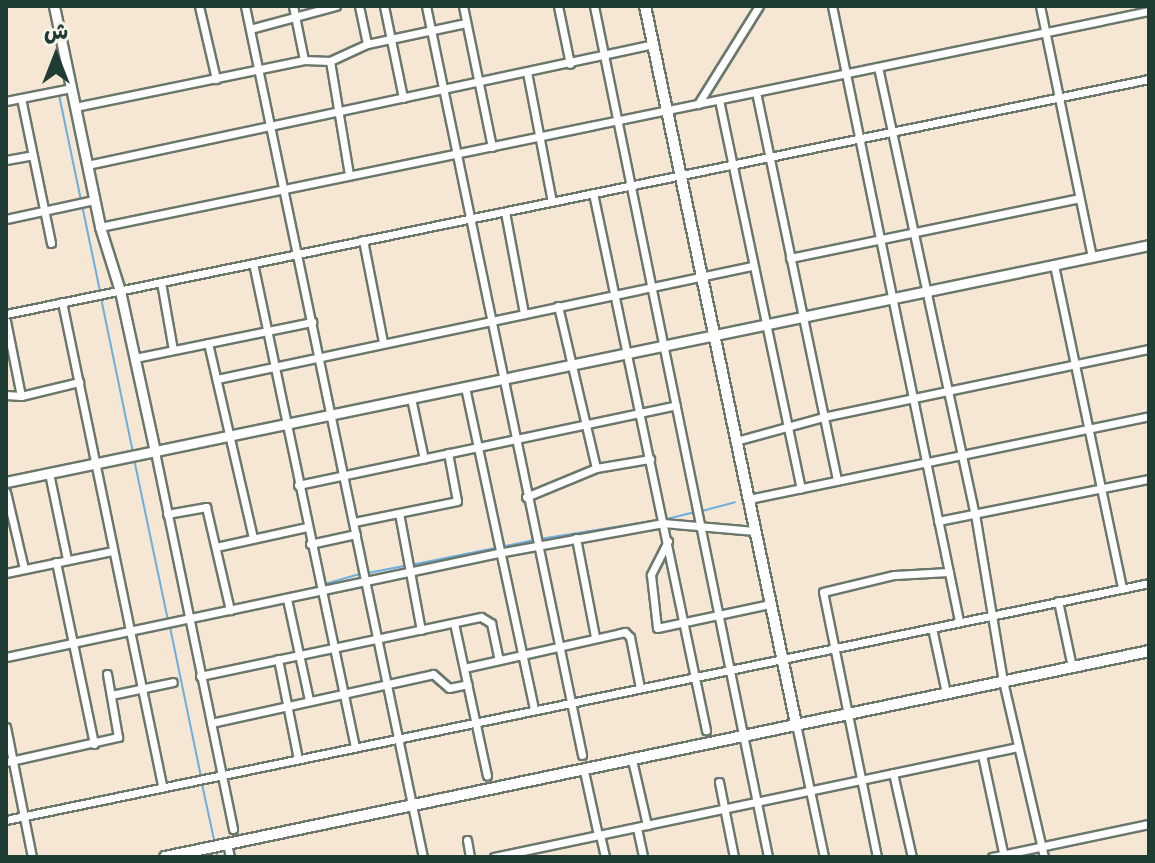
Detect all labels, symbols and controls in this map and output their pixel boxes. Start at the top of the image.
north arrow [16,16,96,96]
text: ش [44,17,68,46]

